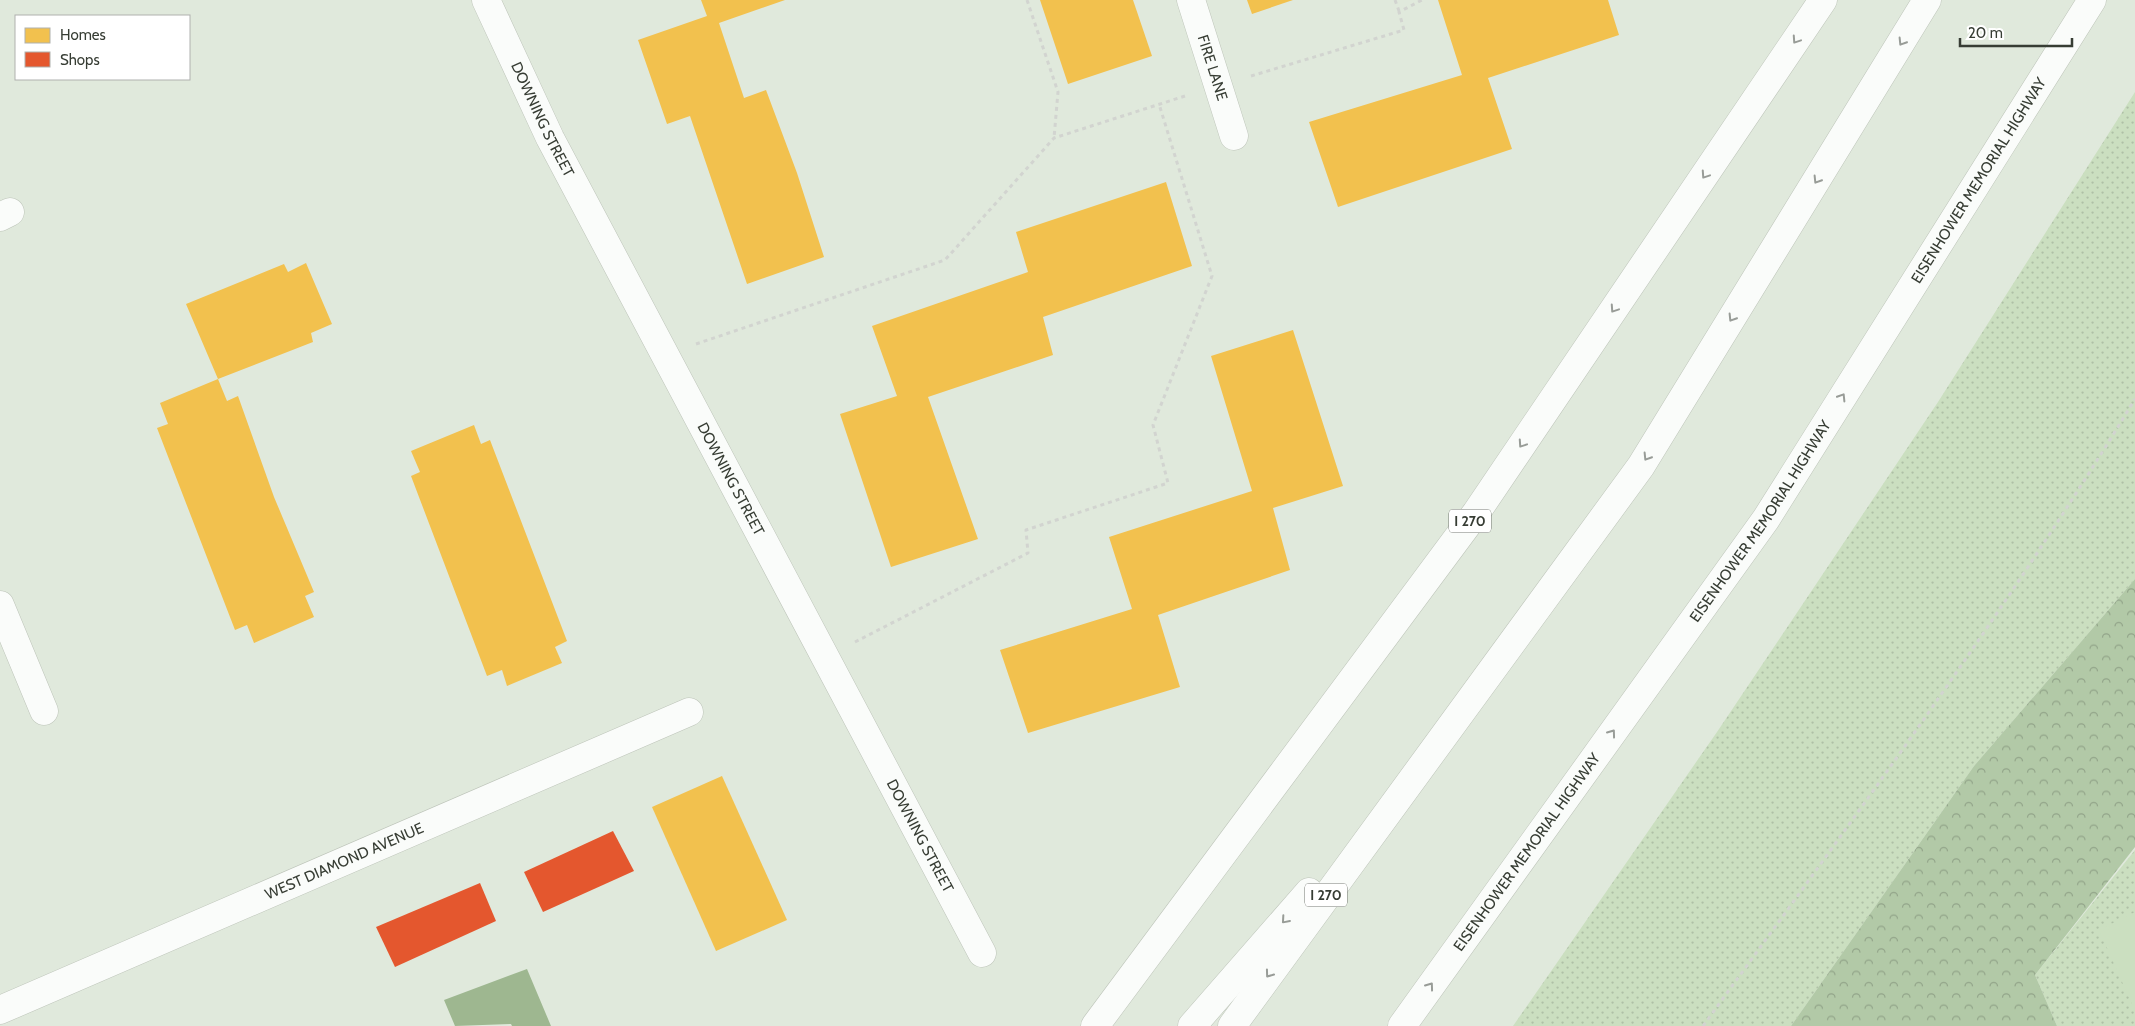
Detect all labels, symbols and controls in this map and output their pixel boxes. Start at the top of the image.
legend [15,15,190,80]
scale bar [1960,15,2072,47]
text: 20 m [1968,24,2003,42]
text: Homes [60,26,106,44]
street label: FIRE LANE [1194,33,1231,103]
one-way arrow [1793,35,1802,44]
one-way arrow [1898,36,1908,45]
text: Shops [60,51,100,69]
street label: DOWNING STREET [507,59,578,180]
street label: EISENHOWER MEMORIAL HIGHWAY [1907,74,2050,287]
one-way arrow [1702,169,1711,179]
one-way arrow [1813,175,1823,184]
one-way arrow [1611,304,1620,313]
one-way arrow [1728,313,1738,322]
one-way arrow [1836,393,1846,402]
street label: EISENHOWER MEMORIAL HIGHWAY [1686,417,1835,626]
street label: DOWNING STREET [693,419,768,539]
one-way arrow [1519,439,1529,448]
one-way arrow [1643,452,1653,461]
road number: I 270 [1449,510,1491,532]
one-way arrow [1606,729,1615,739]
street label: EISENHOWER MEMORIAL HIGHWAY [1450,749,1604,955]
street label: DOWNING STREET [883,776,957,896]
street label: WEST DIAMOND AVENUE [262,819,426,903]
road number: I 270 [1305,884,1347,906]
one-way arrow [1282,914,1291,923]
one-way arrow [1266,968,1275,978]
one-way arrow [1424,982,1433,992]

